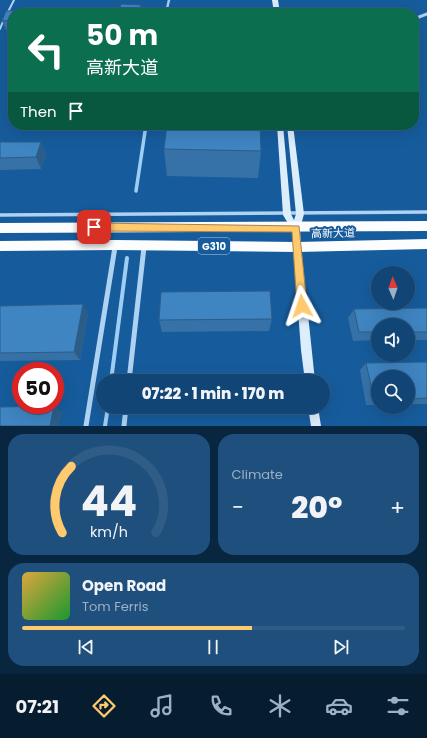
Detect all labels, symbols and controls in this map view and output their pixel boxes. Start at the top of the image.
text: 50 m [86,16,158,55]
icon: left [20,24,72,76]
text: 高新大道 [86,55,158,80]
icon: arrive [65,100,87,122]
text: Then [20,101,57,122]
pin [77,210,111,244]
icon: arrive [83,216,105,238]
street label: 高新大道 [311,225,355,241]
road number: G310 [198,238,230,254]
north arrow [371,266,415,310]
map controls [371,266,415,414]
position arrow [281,285,323,327]
button: sound [371,318,415,362]
speed limit sign: 50 [12,362,64,414]
button: search [371,370,415,414]
text: 07:22 · 1 min · 170 m [142,383,284,404]
text: Climate [232,465,283,484]
text: 44 [81,471,137,530]
text: 20° [291,486,342,529]
text: − [232,492,244,523]
text: + [390,492,405,523]
text: km/h [90,521,128,541]
text: Open Road [82,575,166,596]
text: Tom Ferris [82,597,149,616]
icon: previous [75,636,97,658]
icon: pause [202,636,224,658]
icon: next [330,636,352,658]
icon: directions [90,692,118,720]
icon: music [148,692,176,720]
icon: phone [207,692,235,720]
icon: climate [266,692,294,720]
icon: car [325,692,353,720]
icon: filters [384,692,412,720]
text: 07:21 [15,694,59,719]

